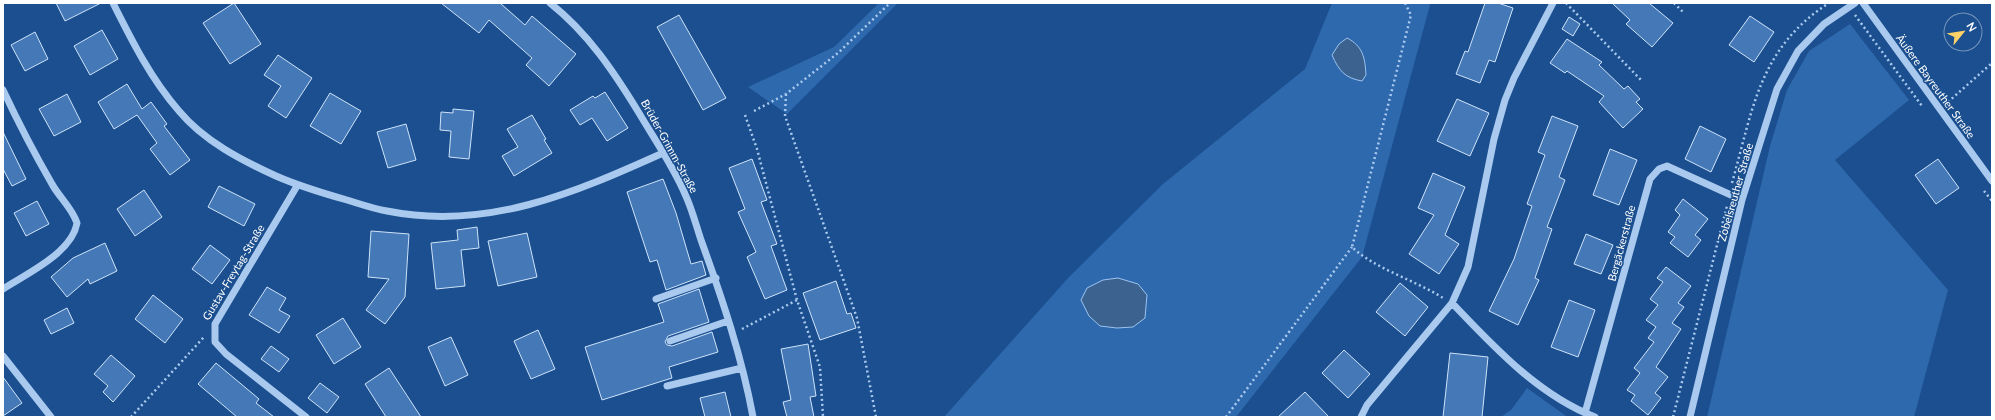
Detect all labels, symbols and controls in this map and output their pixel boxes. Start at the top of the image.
north arrow [1943,12,1983,52]
text: N [1964,20,1980,34]
street label: Äußere Bayreuther Straße [1894,31,1978,141]
street label: Brüder-Grimm-Straße [639,97,701,195]
street label: Zobelsreuther Straße [1715,141,1755,243]
street label: Bergäckerstraße [1605,203,1637,283]
street label: Gustav-Freytag-Straße [199,222,267,322]

